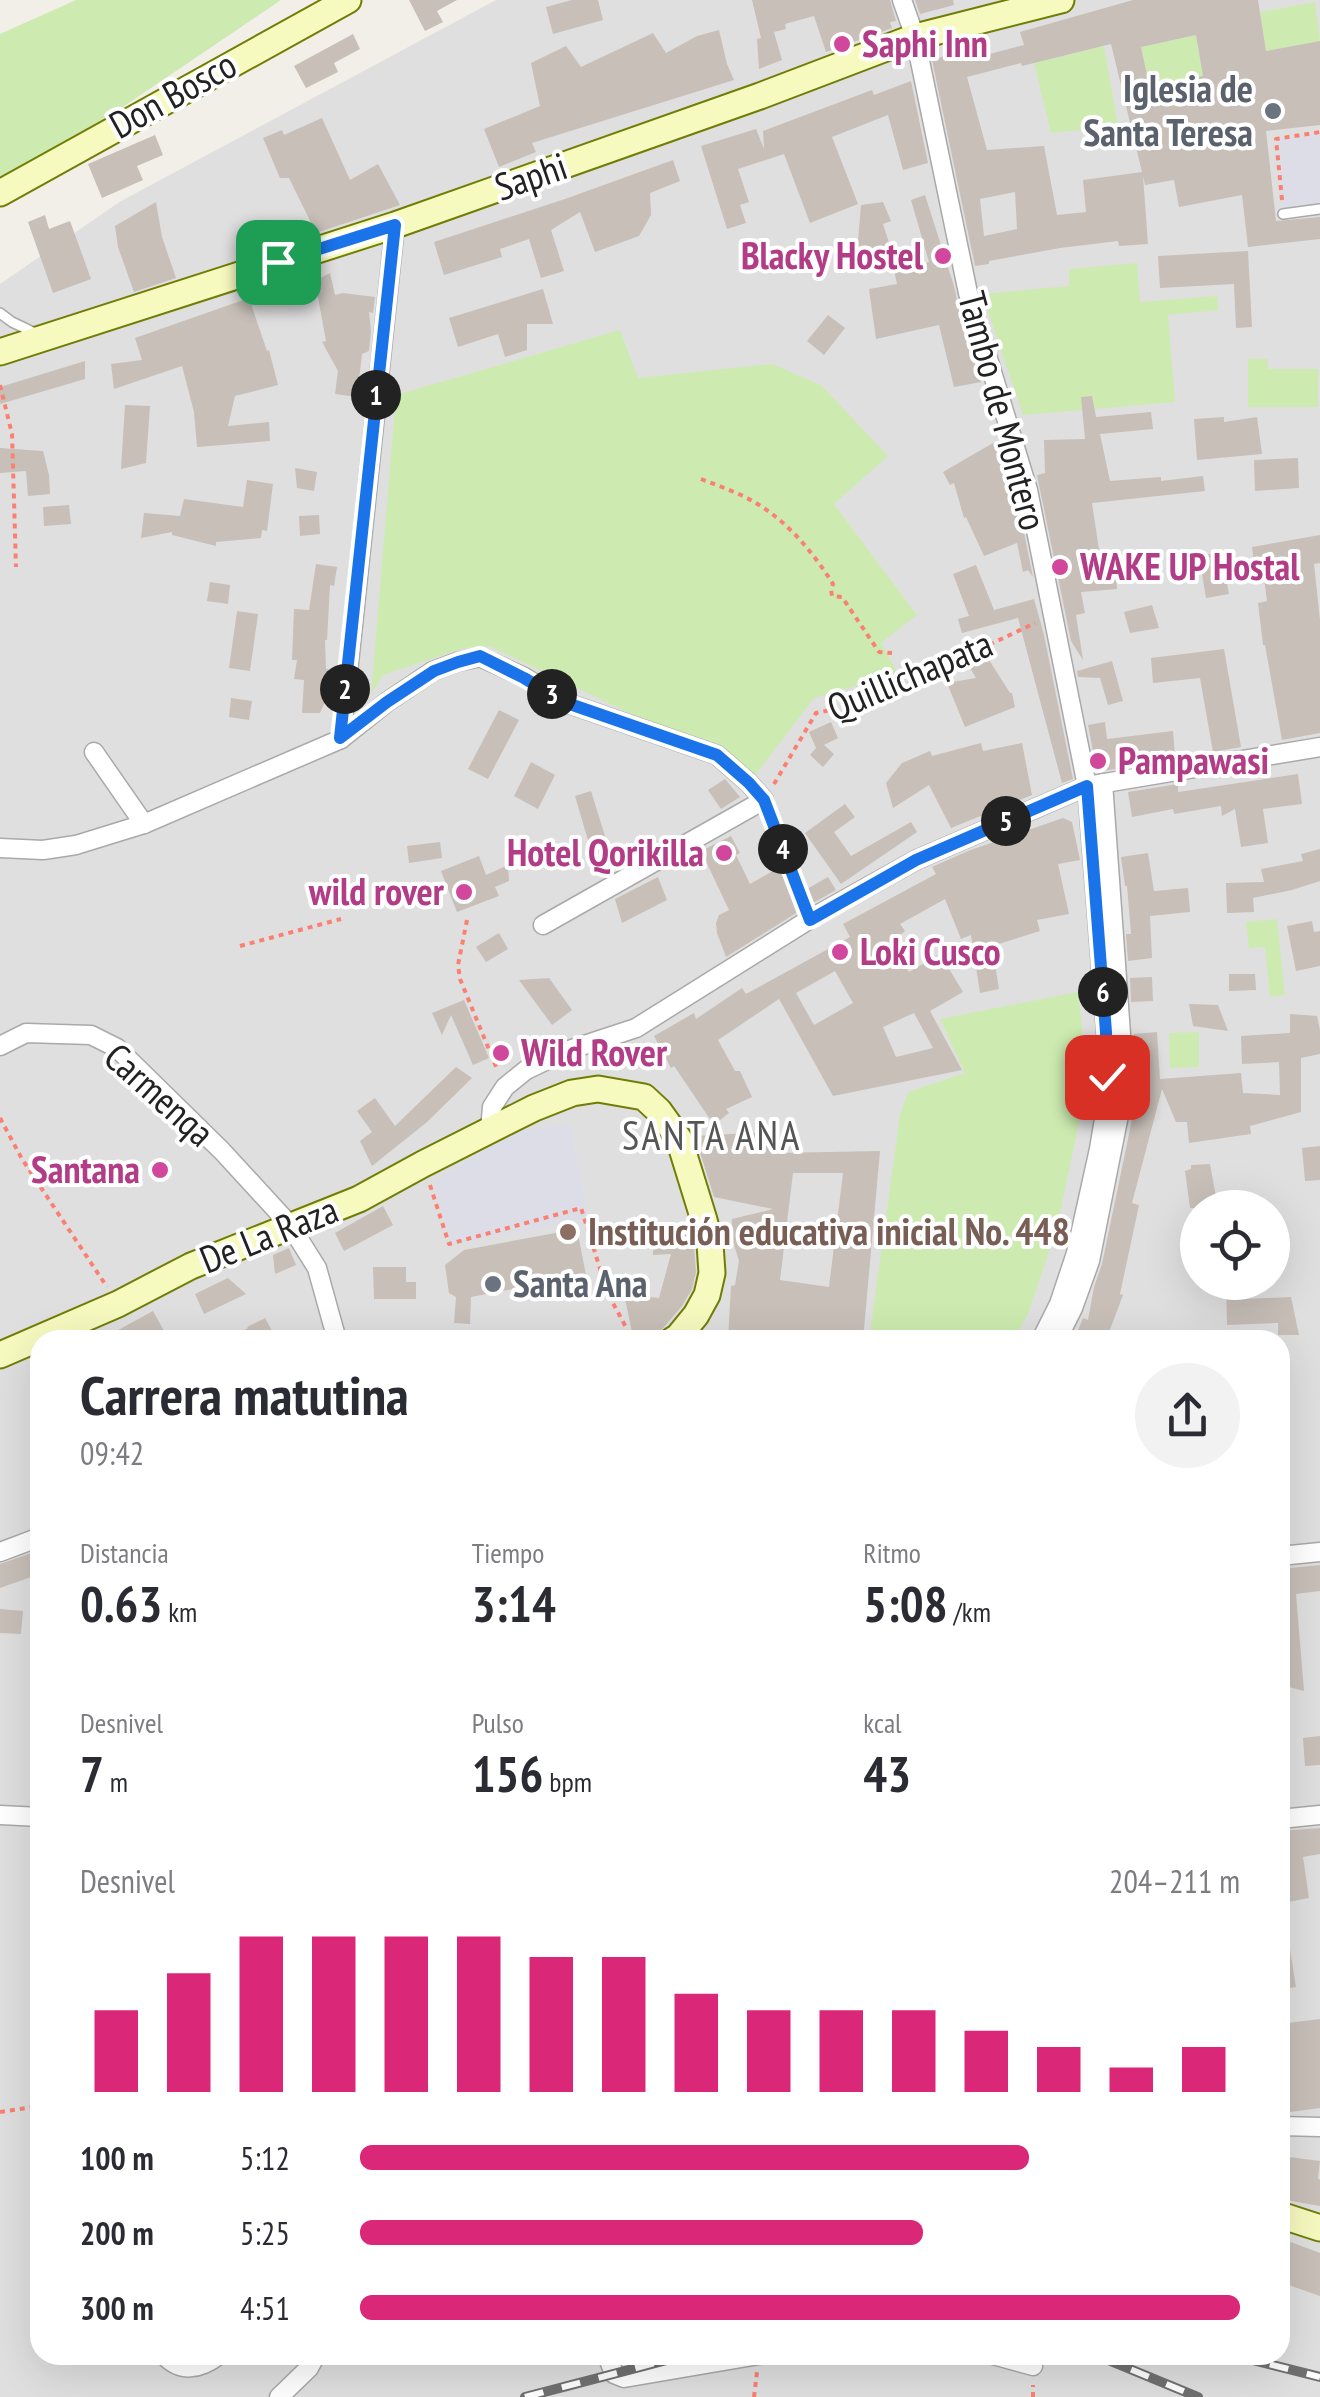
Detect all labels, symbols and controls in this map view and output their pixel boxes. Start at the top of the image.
place label: Saphi Inn [862,18,988,67]
marker: Saphi Inn [831,33,853,55]
street label: Don Bosco [100,39,244,148]
place label: Iglesia de Santa Teresa [1083,63,1253,156]
marker: Iglesia de Santa Teresa [1262,100,1284,122]
street label: Saphi [488,141,573,211]
pin [236,220,321,305]
place label: Blacky Hostel [741,230,924,279]
icon: arrive [251,235,306,290]
marker: Blacky Hostel [932,245,954,267]
street label: Tambo de Montero [948,286,1059,535]
pin: 1 [351,370,401,420]
text: 1 [369,376,383,413]
place label: WAKE UP Hostal [1079,541,1300,590]
marker: WAKE UP Hostal [1049,556,1071,578]
street label: Quillichapata [820,618,999,731]
pin: 2 [320,664,370,714]
pin: 3 [527,669,577,719]
text: 2 [338,670,352,707]
text: 3 [545,675,559,712]
place label: Pampawasi [1118,735,1269,784]
marker: Pampawasi [1087,750,1109,772]
pin: 5 [981,796,1031,846]
text: 5 [999,802,1013,839]
pin: 4 [758,824,808,874]
place label: Hotel Qorikilla [507,827,704,876]
text: 4 [776,830,790,867]
marker: Hotel Qorikilla [713,842,735,864]
place label: wild rover [308,866,445,915]
marker: wild rover [453,881,475,903]
place label: Loki Cusco [860,926,1001,975]
marker: Loki Cusco [829,941,851,963]
pin: 6 [1078,967,1128,1017]
text: 6 [1096,973,1110,1010]
place label: Wild Rover [520,1027,668,1076]
street label: Carmenqa [95,1032,225,1156]
pin [1065,1035,1150,1120]
marker: Wild Rover [490,1042,512,1064]
icon: check [1080,1050,1135,1105]
district label: SANTA ANA [622,1109,802,1161]
place label: Santana [31,1144,140,1193]
marker: Santana [149,1159,171,1181]
street label: De La Raza [192,1184,345,1283]
map controls [1180,1190,1290,1300]
button: locate [1180,1190,1290,1300]
place label: Institución educativa inicial No. 448 [588,1206,1070,1255]
marker: Institución educativa inicial No. 448 [557,1221,579,1243]
place label: Santa Ana [513,1258,647,1307]
marker: Santa Ana [482,1273,504,1295]
text: Carrera matutina [80,1359,409,1430]
button: share [1135,1363,1240,1468]
text: 09:42 [80,1432,144,1474]
text: Distancia [80,1534,169,1571]
text: Tiempo [472,1534,544,1571]
text: Ritmo [863,1534,921,1571]
text: 0.63 [80,1571,162,1636]
text: 3:14 [472,1571,556,1636]
text: 5:08 [863,1571,948,1636]
text: km [162,1593,197,1630]
text: /km [948,1593,991,1630]
text: Desnivel [80,1704,163,1741]
text: Pulso [472,1704,524,1741]
text: kcal [863,1704,902,1741]
text: 7 [80,1741,104,1806]
text: 156 [472,1741,543,1806]
text: 43 [863,1741,911,1806]
text: m [104,1763,128,1800]
text: bpm [543,1763,592,1800]
text: Desnivel [80,1860,175,1902]
text: 204–211 m [1109,1860,1240,1902]
text: 100 m [80,2137,154,2179]
text: 5:12 [240,2137,290,2179]
text: 200 m [80,2212,154,2254]
text: 5:25 [240,2212,290,2254]
text: 300 m [80,2287,154,2329]
text: 4:51 [240,2287,290,2329]

